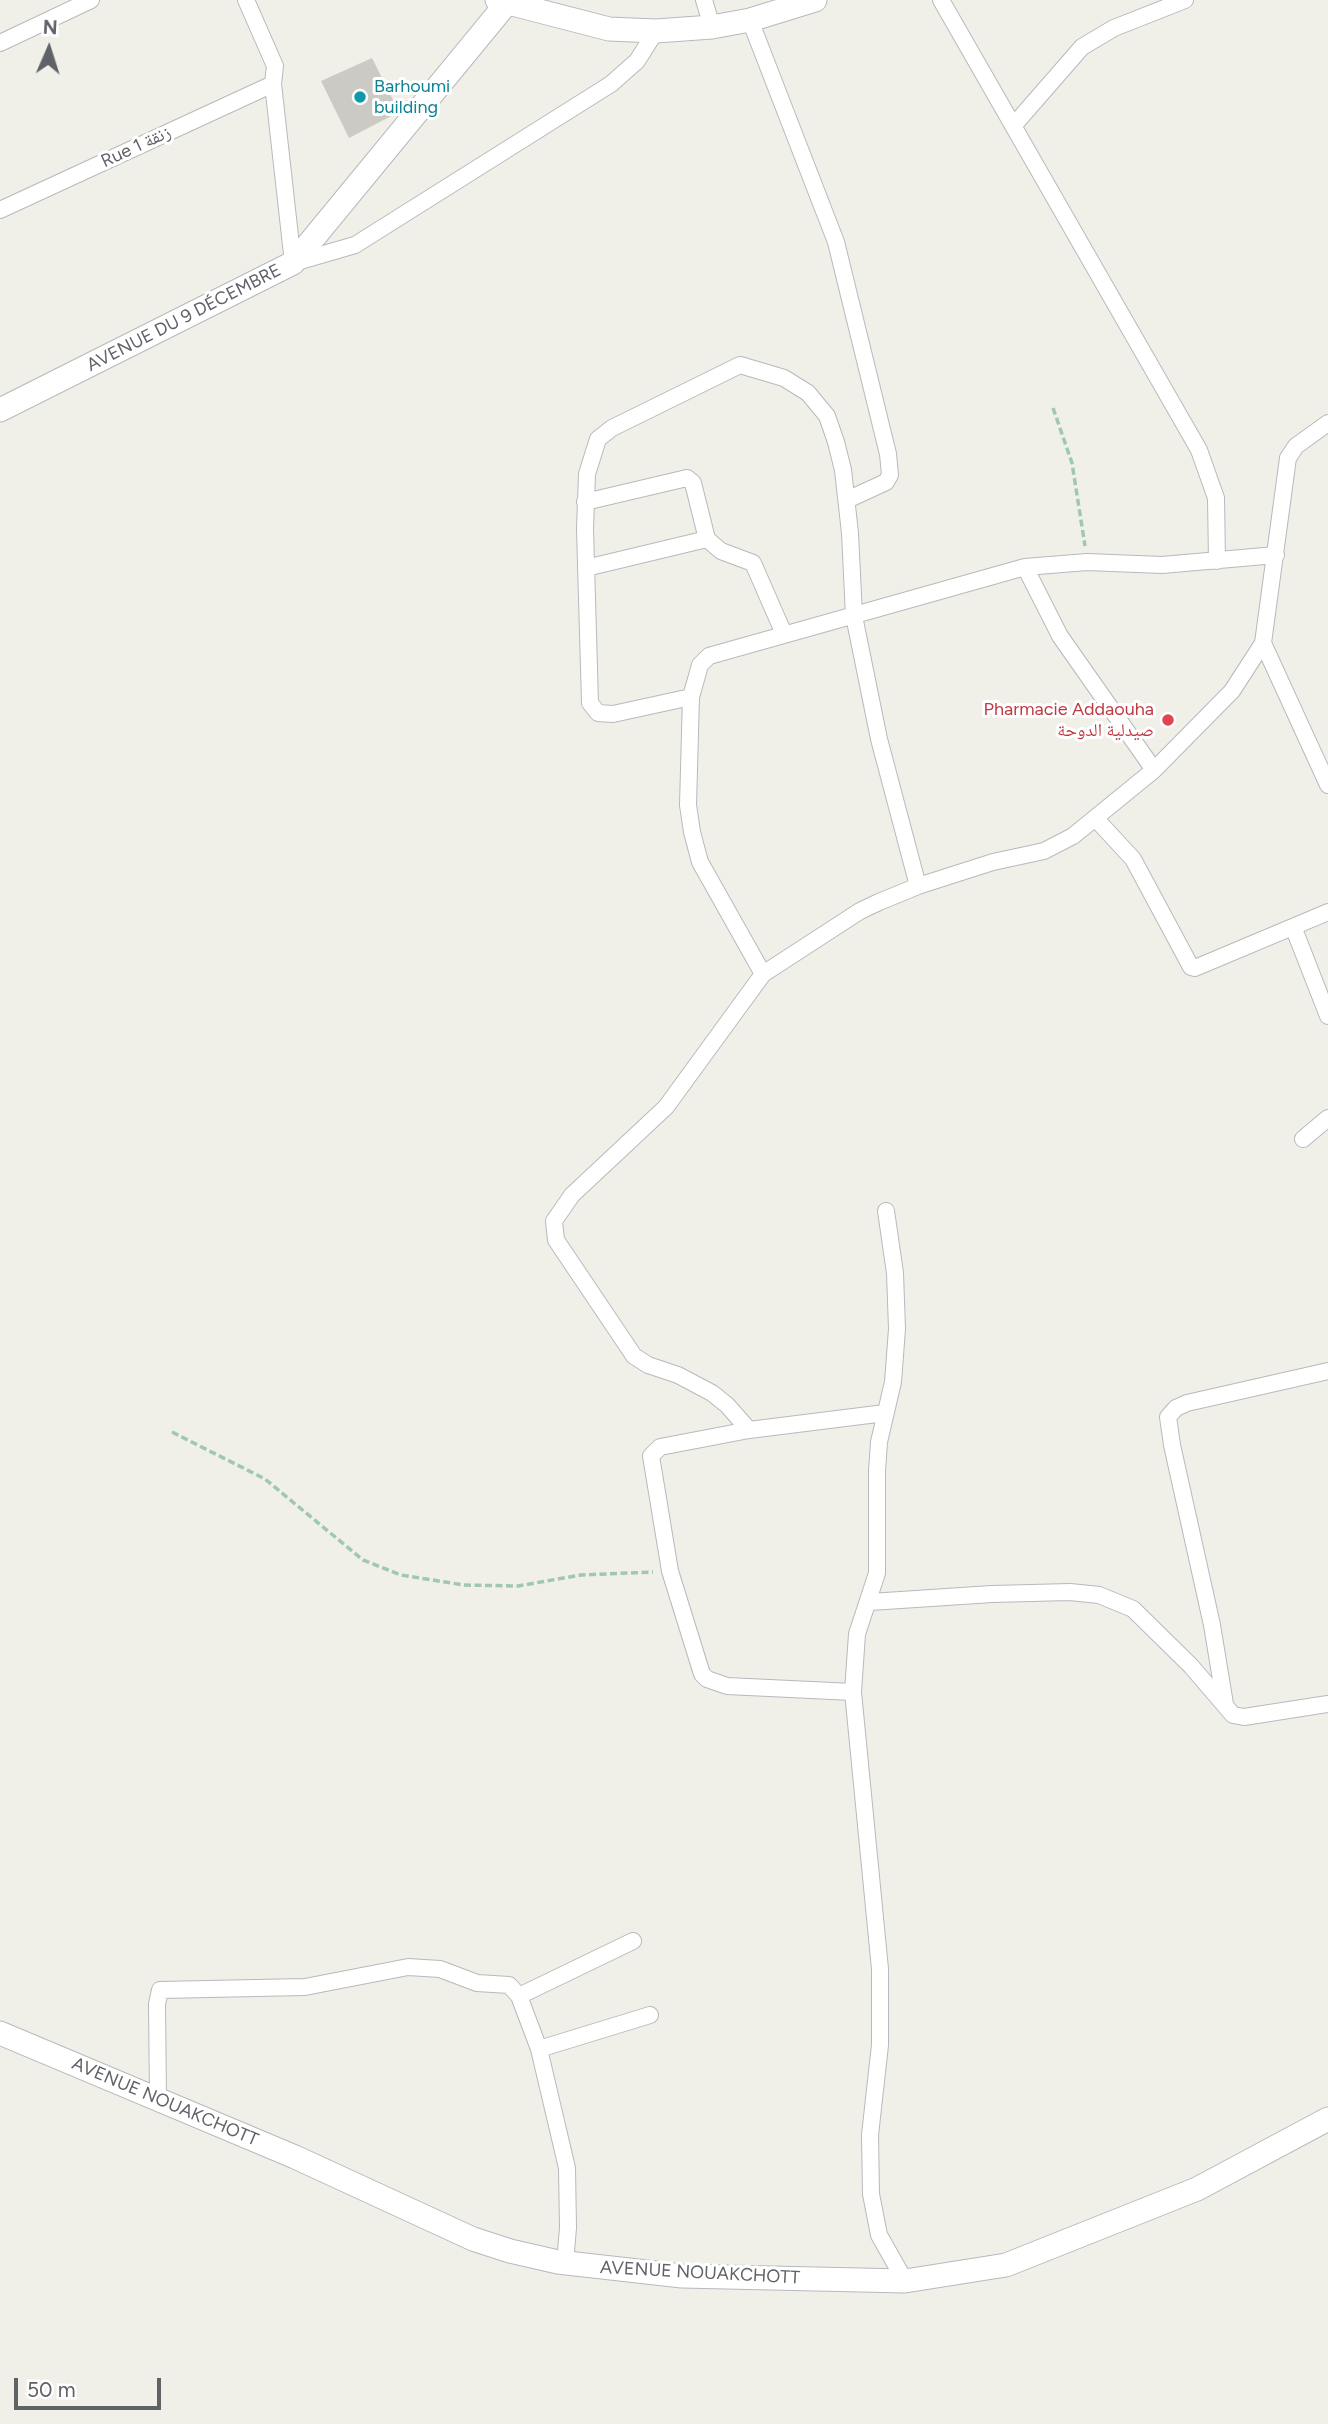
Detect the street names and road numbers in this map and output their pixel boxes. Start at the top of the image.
street label: Rue 1 زنقة [98,121,174,173]
street label: AVENUE DU 9 DÉCEMBRE [83,260,285,376]
street label: AVENUE NOUAKCHOTT [69,2053,261,2151]
street label: AVENUE NOUAKCHOTT [599,2257,801,2289]

